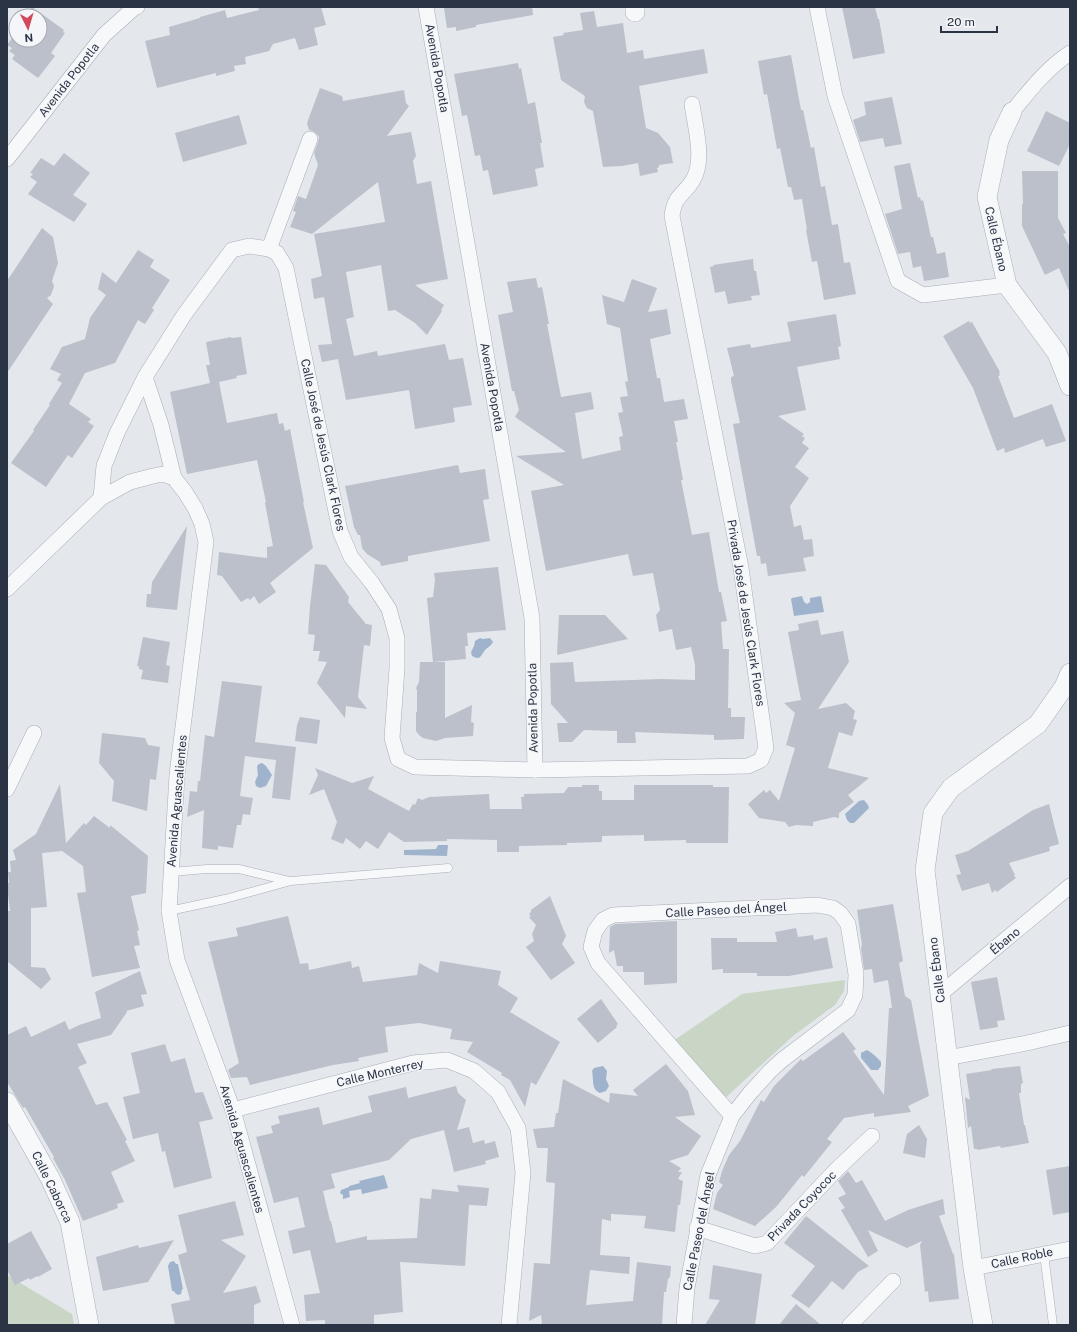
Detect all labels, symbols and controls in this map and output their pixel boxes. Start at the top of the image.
north arrow [8,8,48,48]
scale bar [941,8,997,34]
text: 20 m [947,15,975,29]
street label: Avenida Popotla [422,22,452,114]
text: N [24,32,34,44]
street label: Avenida Popotla [36,40,102,120]
street label: Calle Ébano [982,205,1010,273]
street label: Avenida Popotla [477,341,507,433]
street label: Calle José de Jesús Clark Flores [298,358,348,532]
street label: Privada José de Jesús Clark Flores [724,518,768,708]
street label: Avenida Popotla [525,663,541,753]
street label: Avenida Aguascalientes [164,734,190,868]
street label: Calle Paseo del Ángel [665,900,787,920]
street label: Ébano [987,924,1023,958]
street label: Calle Ébano [926,936,948,1004]
street label: Calle Monterrey [335,1056,425,1090]
street label: Avenida Aguascalientes [217,1083,267,1215]
street label: Calle Caborca [29,1149,75,1225]
street label: Privada Coyococ [765,1168,839,1244]
street label: Calle Paseo del Ángel [681,1170,718,1292]
street label: Calle Roble [990,1245,1055,1271]

